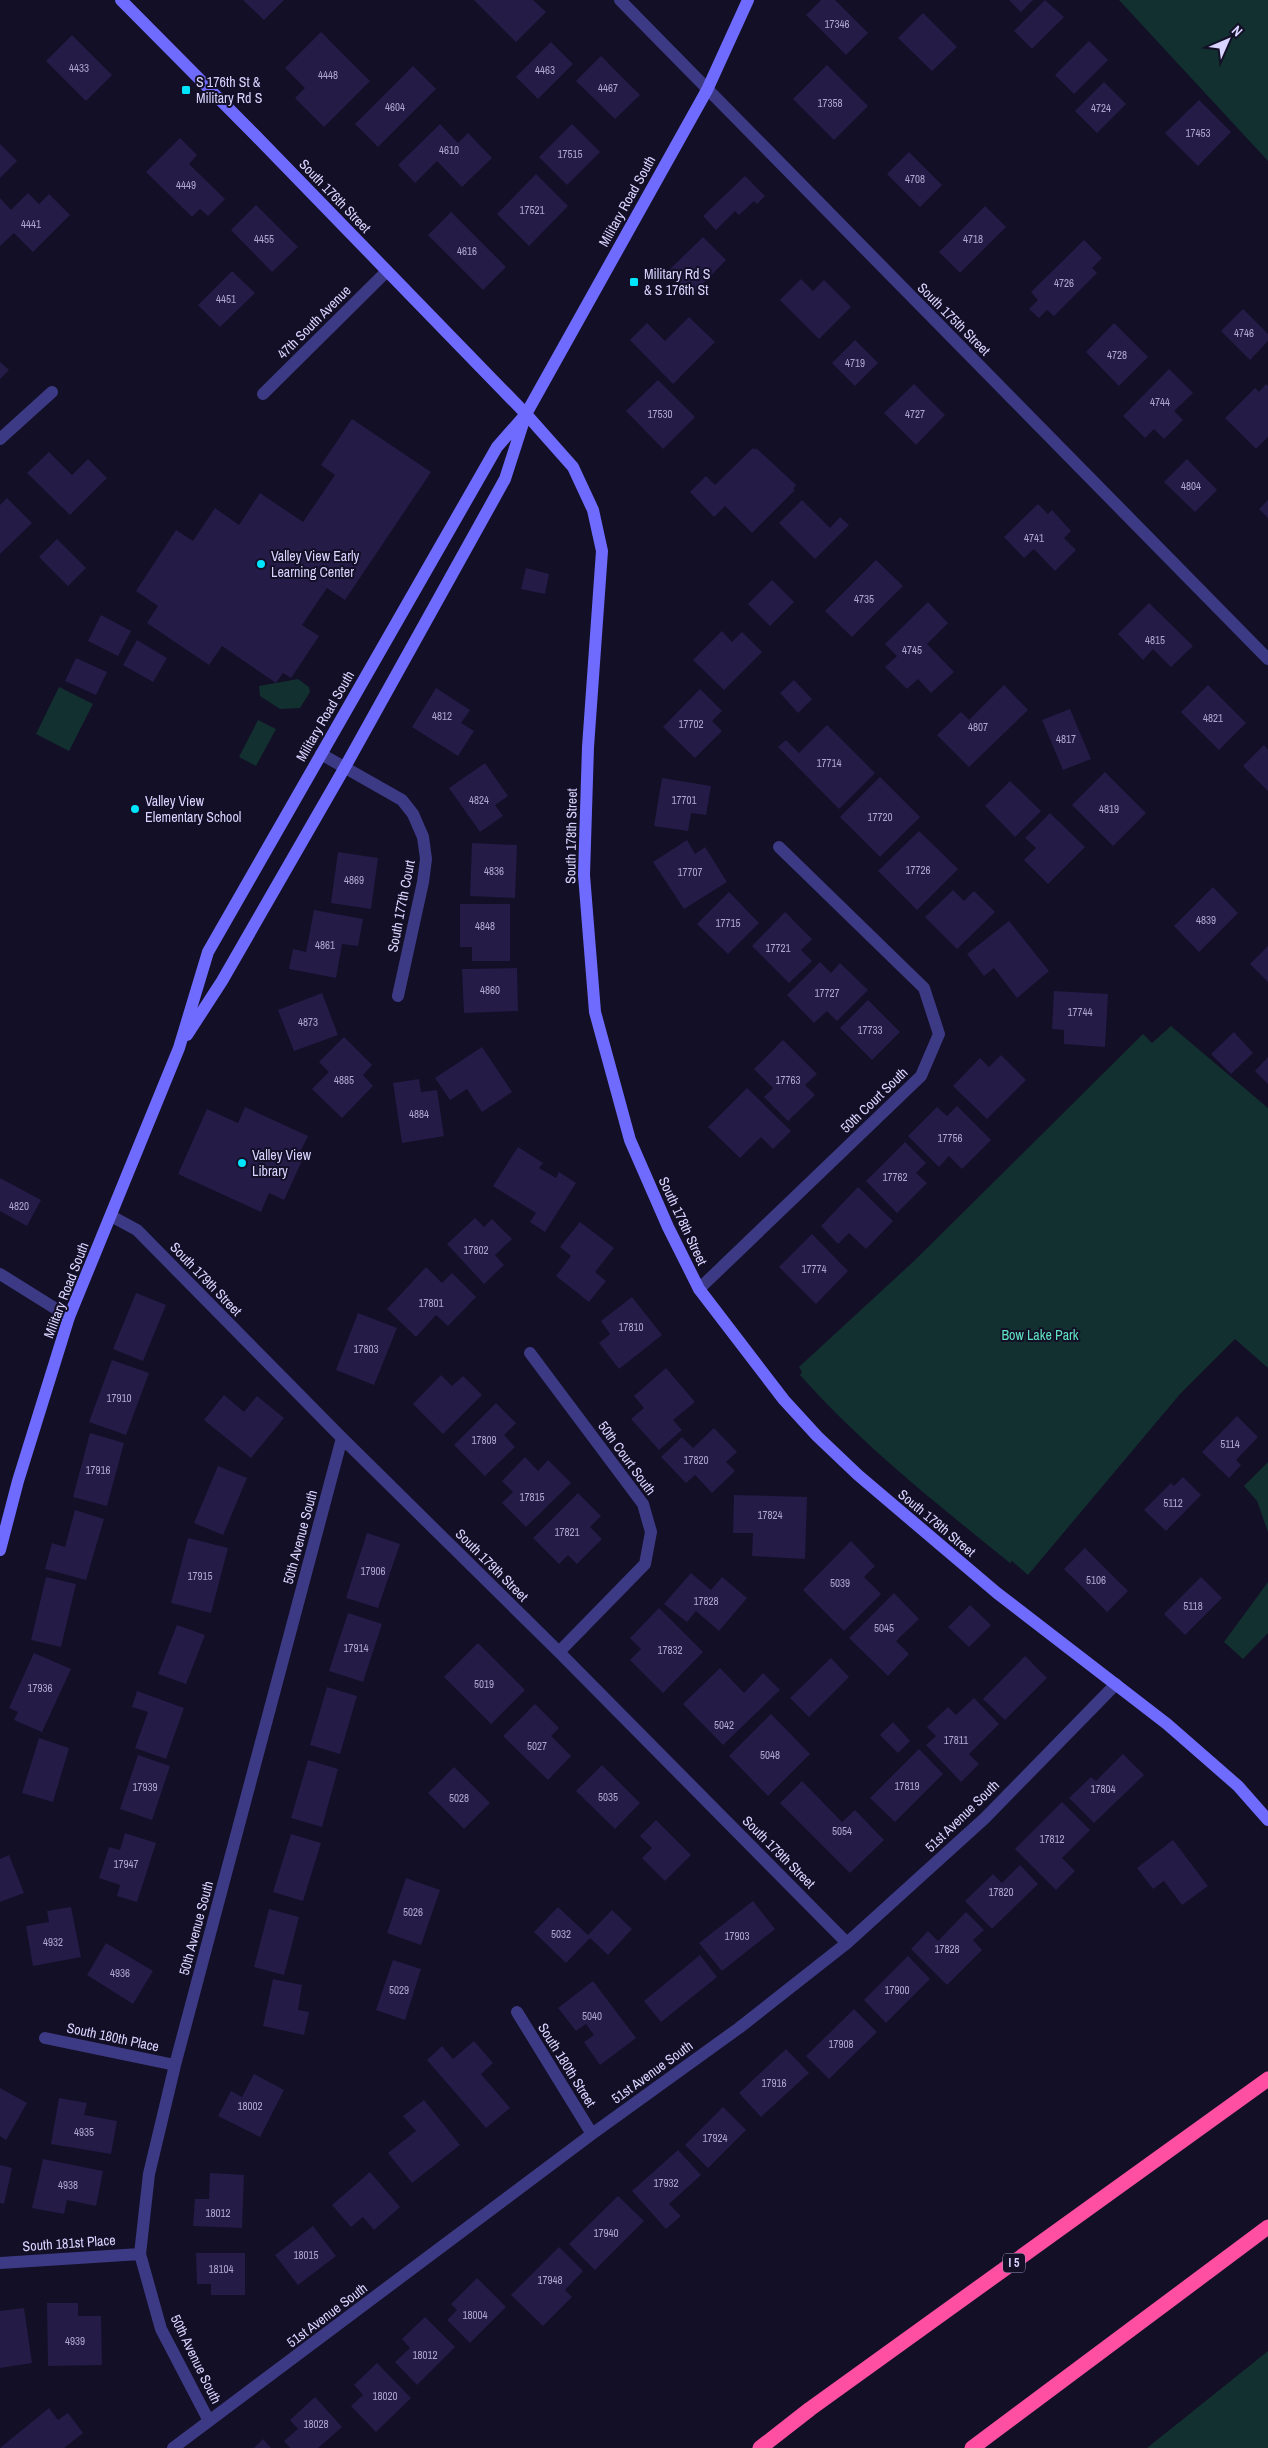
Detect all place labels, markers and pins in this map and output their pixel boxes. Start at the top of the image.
place label: S 176th St & Military Rd S [196,73,263,107]
marker: S 176th St & Military Rd S [180,84,192,96]
place label: Military Rd S & S 176th St [644,265,711,299]
marker: Military Rd S & S 176th St [628,276,640,288]
place label: Valley View Early Learning Center [271,547,360,581]
marker: Valley View Early Learning Center [255,558,267,570]
place label: Valley View Elementary School [145,792,241,826]
marker: Valley View Elementary School [129,803,141,815]
place label: Valley View Library [252,1146,312,1180]
marker: Valley View Library [236,1157,248,1169]

